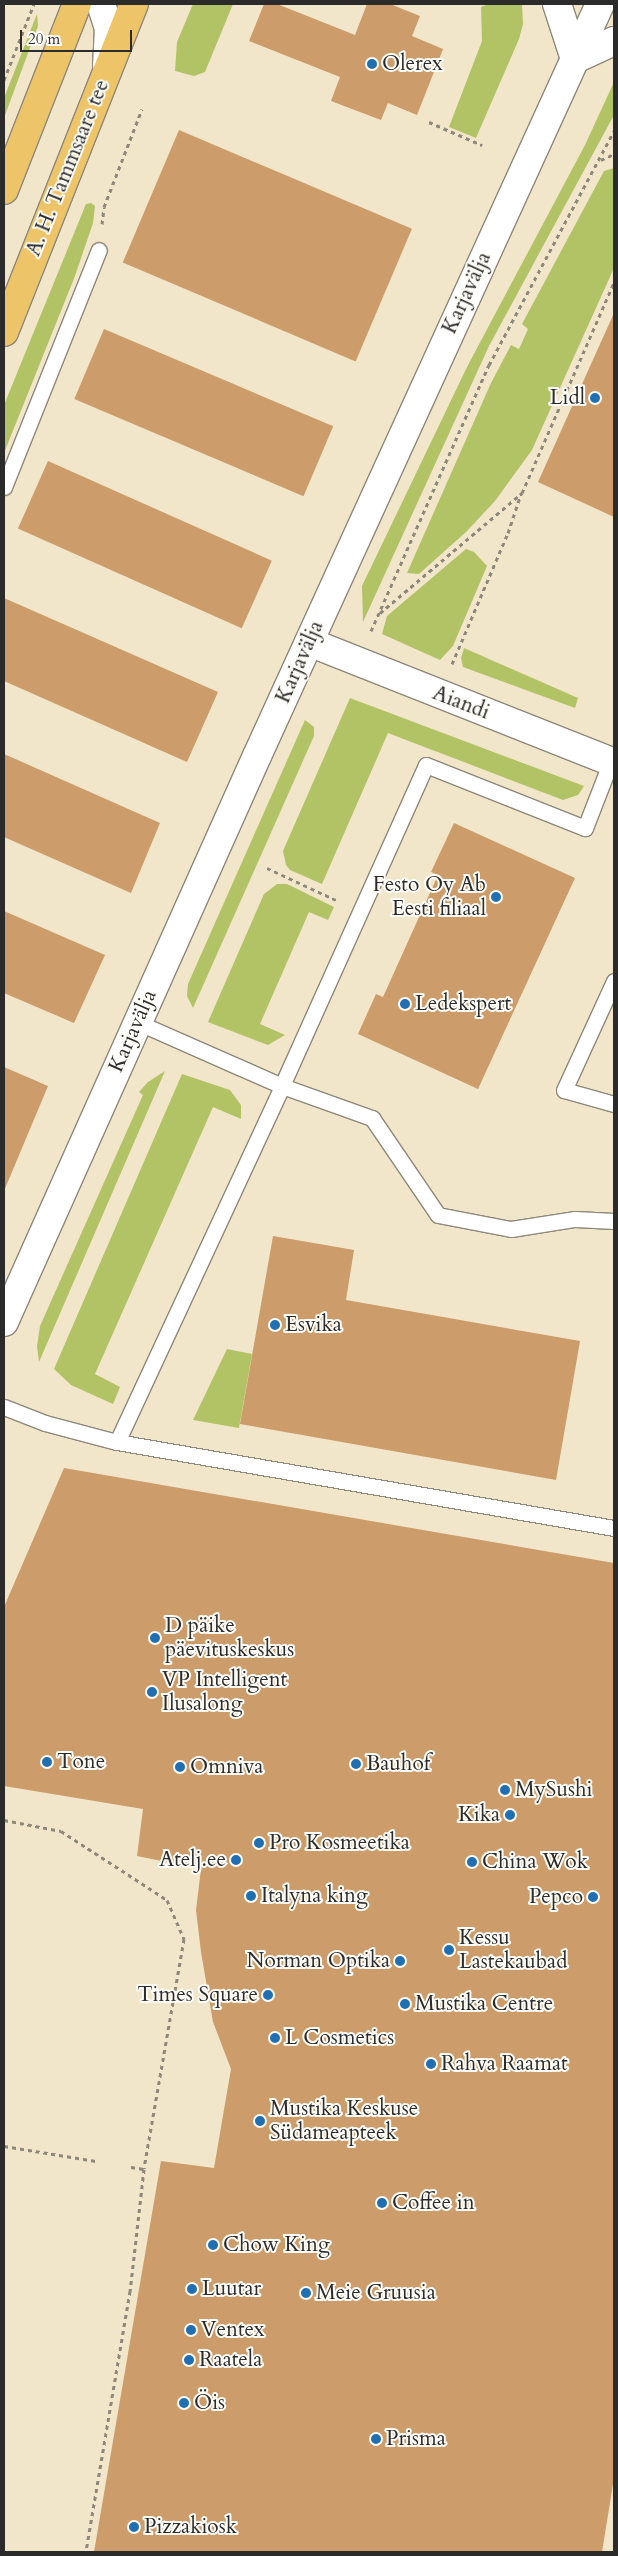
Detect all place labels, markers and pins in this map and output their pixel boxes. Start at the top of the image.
place label: Olerex [382,51,443,77]
marker: Olerex [366,58,378,70]
place label: Lidl [550,385,585,411]
marker: Lidl [589,392,601,404]
place label: Festo Oy Ab Eesti filiaal [373,872,486,922]
marker: Festo Oy Ab Eesti filiaal [490,891,502,903]
place label: Ledekspert [415,991,511,1017]
marker: Ledekspert [399,998,411,1010]
place label: Esvika [285,1312,342,1338]
marker: Esvika [269,1319,281,1331]
place label: D päike päevituskeskus [165,1613,294,1663]
marker: D päike päevituskeskus [149,1632,161,1644]
place label: VP Intelligent Ilusalong [162,1667,287,1717]
marker: VP Intelligent Ilusalong [146,1686,158,1698]
place label: Tone [57,1749,105,1775]
place label: Bauhof [366,1751,430,1777]
place label: Omniva [190,1754,263,1780]
marker: Tone [41,1756,53,1768]
marker: Bauhof [350,1758,362,1770]
marker: Omniva [174,1761,186,1773]
place label: MySushi [515,1777,592,1803]
marker: MySushi [499,1784,511,1796]
place label: Kika [458,1802,500,1828]
marker: Kika [504,1809,516,1821]
place label: Pro Kosmeetika [269,1830,410,1856]
marker: Pro Kosmeetika [253,1837,265,1849]
place label: Atelj.ee [159,1847,226,1873]
place label: China Wok [482,1849,588,1875]
marker: Atelj.ee [230,1854,242,1866]
marker: China Wok [466,1856,478,1868]
place label: Italyna king [261,1883,368,1909]
place label: Pepco [529,1884,583,1910]
marker: Italyna king [245,1890,257,1902]
marker: Pepco [587,1891,599,1903]
place label: Kessu Lastekaubad [459,1925,567,1975]
marker: Kessu Lastekaubad [443,1944,455,1956]
place label: Norman Optika [246,1948,390,1974]
marker: Norman Optika [394,1955,406,1967]
place label: Times Square [137,1982,258,2008]
marker: Times Square [262,1989,274,2001]
place label: Mustika Centre [415,1991,553,2017]
marker: Mustika Centre [399,1998,411,2010]
place label: L Cosmetics [285,2025,394,2051]
marker: L Cosmetics [269,2032,281,2044]
place label: Rahva Raamat [441,2051,568,2077]
marker: Rahva Raamat [425,2058,437,2070]
place label: Mustika Keskuse Südameapteek [270,2096,418,2146]
marker: Mustika Keskuse Südameapteek [254,2115,266,2127]
place label: Coffee in [392,2190,475,2216]
marker: Coffee in [376,2197,388,2209]
place label: Chow King [223,2232,330,2258]
marker: Chow King [207,2239,219,2251]
place label: Luutar [202,2276,261,2302]
place label: Meie Gruusia [316,2280,436,2306]
marker: Luutar [186,2283,198,2295]
marker: Meie Gruusia [300,2287,312,2299]
place label: Ventex [201,2317,265,2343]
marker: Ventex [185,2324,197,2336]
place label: Raatela [199,2347,262,2373]
marker: Raatela [183,2354,195,2366]
place label: Öis [194,2390,225,2416]
marker: Öis [178,2397,190,2409]
place label: Prisma [386,2426,446,2452]
marker: Prisma [370,2433,382,2445]
place label: Pizzakiosk [144,2514,237,2540]
marker: Pizzakiosk [128,2521,140,2533]

